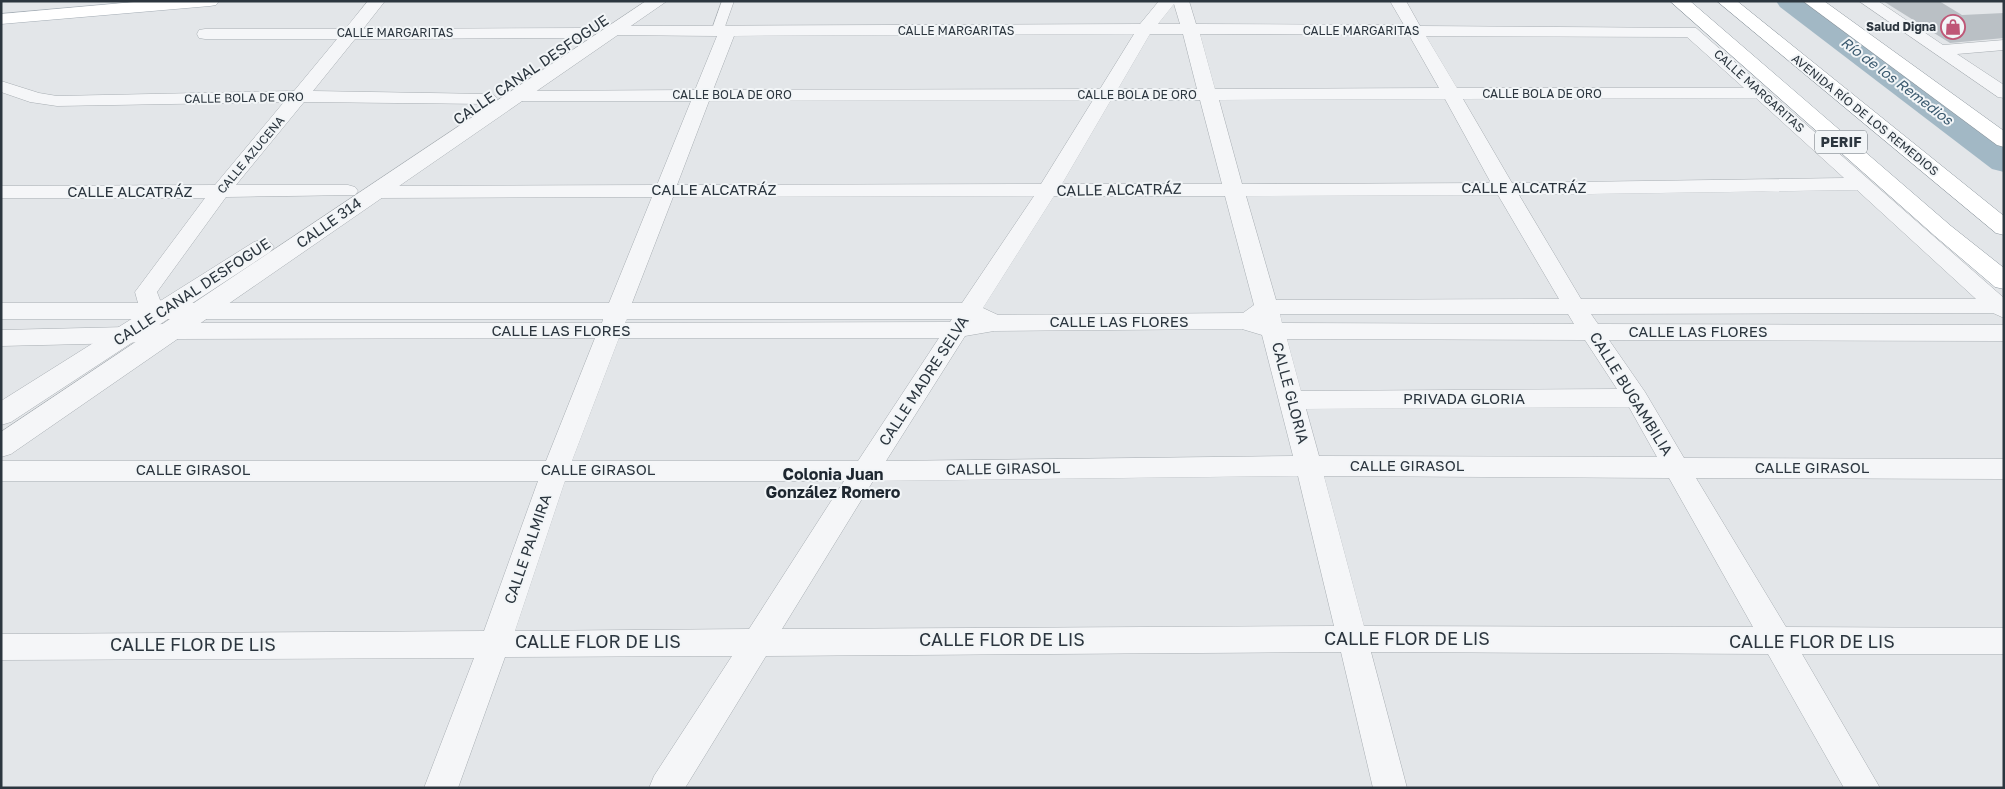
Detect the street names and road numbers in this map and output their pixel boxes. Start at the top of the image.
street label: CALLE CANAL DESFOGUE [449,10,612,128]
street label: CALLE MARGARITAS [898,23,1015,38]
street label: CALLE MARGARITAS [1303,23,1420,38]
street label: CALLE MARGARITAS [337,25,454,40]
street label: CALLE MARGARITAS [1711,46,1808,135]
street label: AVENIDA RÍO DE LOS REMEDIOS [1789,51,1942,179]
street label: CALLE BOLA DE ORO [1482,86,1602,101]
street label: CALLE BOLA DE ORO [672,87,792,102]
street label: CALLE BOLA DE ORO [1077,87,1197,102]
street label: CALLE BOLA DE ORO [184,89,304,106]
street label: CALLE AZUCENA [214,113,287,197]
road number: PERIF [1815,130,1867,154]
street label: CALLE ALCATRÁZ [1461,178,1587,196]
street label: CALLE ALCATRÁZ [1056,179,1182,199]
street label: CALLE ALCATRÁZ [651,180,777,198]
street label: CALLE ALCATRÁZ [67,182,193,200]
street label: CALLE 314 [292,193,364,251]
street label: CALLE CANAL DESFOGUE [110,234,273,349]
street label: CALLE MADRE SELVA [874,312,972,449]
street label: CALLE LAS FLORES [1049,312,1189,330]
street label: CALLE LAS FLORES [491,321,631,339]
street label: CALLE LAS FLORES [1628,322,1768,340]
street label: CALLE BUGAMBILIA [1587,328,1677,459]
street label: CALLE GLORIA [1269,340,1313,446]
street label: PRIVADA GLORIA [1403,389,1525,407]
street label: CALLE GIRASOL [1350,456,1465,474]
street label: CALLE GIRASOL [946,458,1061,478]
street label: CALLE GIRASOL [1755,458,1870,476]
street label: CALLE GIRASOL [136,460,251,478]
street label: CALLE GIRASOL [541,460,656,478]
street label: CALLE PALMIRA [500,491,554,606]
street label: CALLE FLOR DE LIS [1324,627,1490,649]
street label: CALLE FLOR DE LIS [919,628,1085,650]
street label: CALLE FLOR DE LIS [515,630,681,652]
street label: CALLE FLOR DE LIS [1729,630,1895,652]
street label: CALLE FLOR DE LIS [110,633,276,655]

